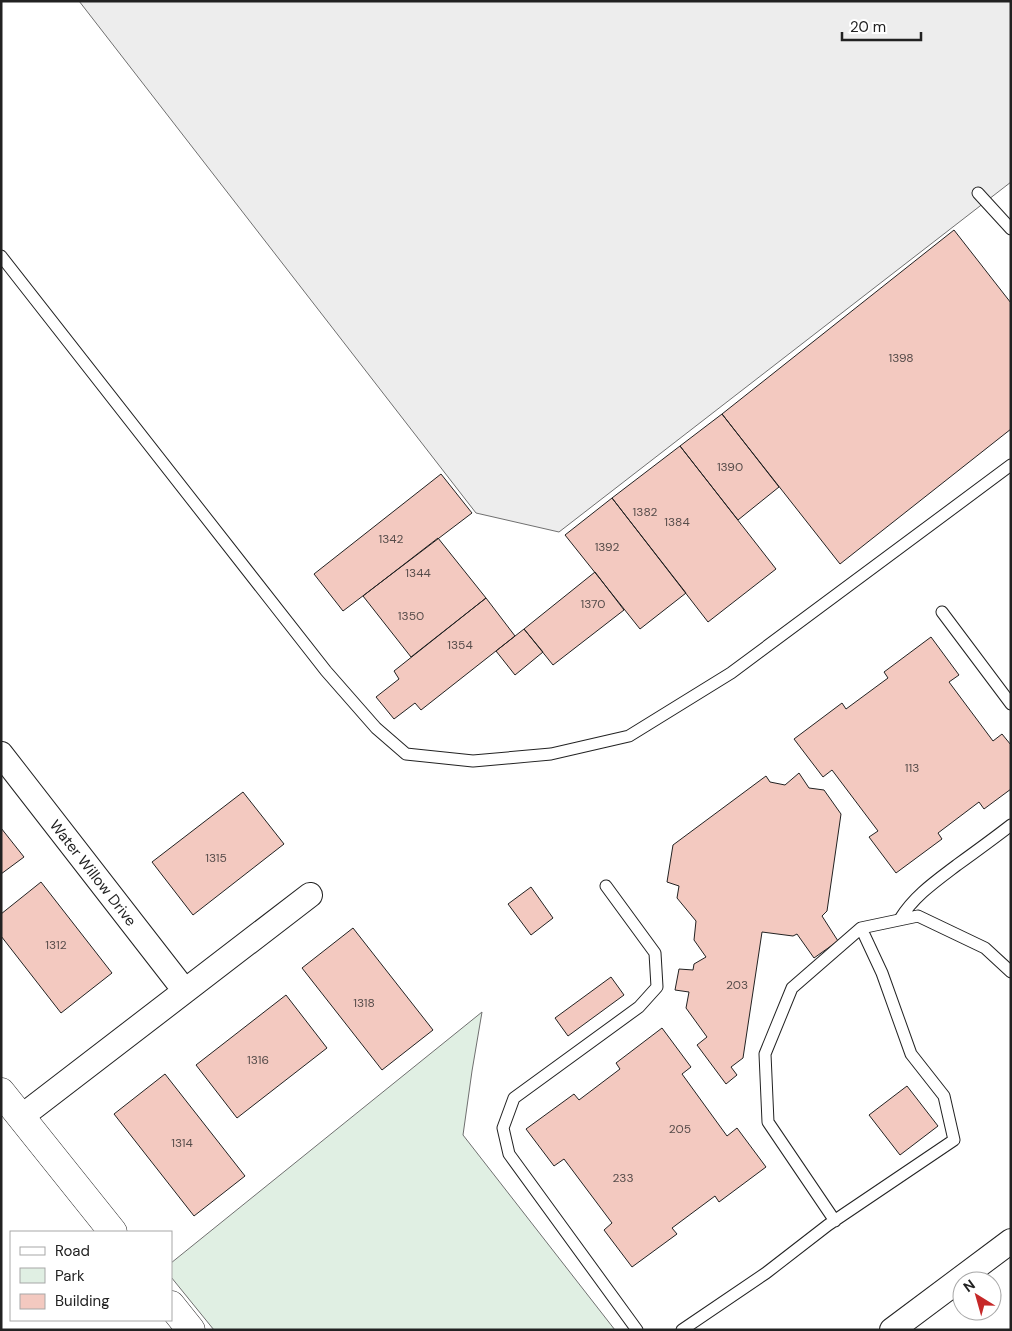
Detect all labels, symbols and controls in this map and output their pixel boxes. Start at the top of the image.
scale bar [842,10,921,42]
text: 20 m [850,17,886,37]
house number: 1398 [888,350,914,366]
house number: 1390 [717,459,743,475]
house number: 1382 [633,504,658,520]
house number: 1384 [664,514,690,530]
house number: 1342 [378,531,404,547]
house number: 1392 [595,539,619,555]
house number: 1344 [405,565,431,581]
house number: 1370 [580,596,606,612]
house number: 1350 [398,608,424,624]
house number: 1354 [447,637,473,653]
house number: 113 [905,760,919,776]
street label: Water Willow Drive [45,816,141,930]
house number: 1315 [205,850,227,866]
house number: 1312 [45,937,67,953]
house number: 203 [726,977,748,993]
house number: 1318 [353,995,375,1011]
house number: 1316 [247,1052,269,1068]
house number: 205 [669,1121,691,1137]
house number: 1314 [171,1135,193,1151]
house number: 233 [612,1170,634,1186]
legend [10,1231,172,1321]
text: Road [55,1241,90,1261]
text: Park [55,1266,85,1286]
north arrow [952,1271,1002,1321]
text: N [960,1275,979,1296]
text: Building [55,1291,110,1311]

